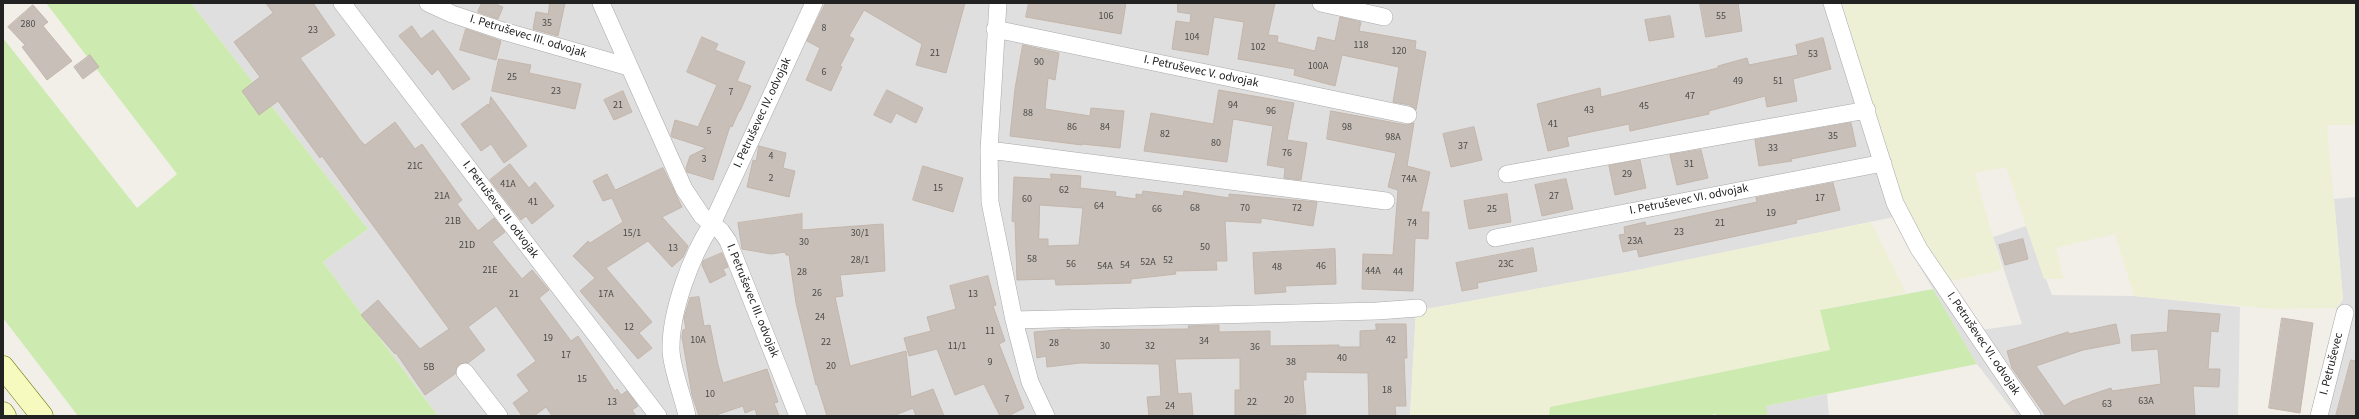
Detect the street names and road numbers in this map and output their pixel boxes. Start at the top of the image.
street label: I. Petruševec III. odvojak [468,12,588,62]
street label: I. Petruševec V. odvojak [1142,53,1260,91]
street label: I. Petruševec IV. odvojak [731,55,795,171]
street label: I. Petruševec II. odvojak [459,159,541,261]
street label: I. Petruševec VI. odvojak [1628,181,1750,219]
street label: I. Petruševec III. odvojak [723,242,781,360]
street label: I. Petruševec VI. odvojak [1943,290,2023,398]
street label: I. Petruševec [2317,331,2347,397]

